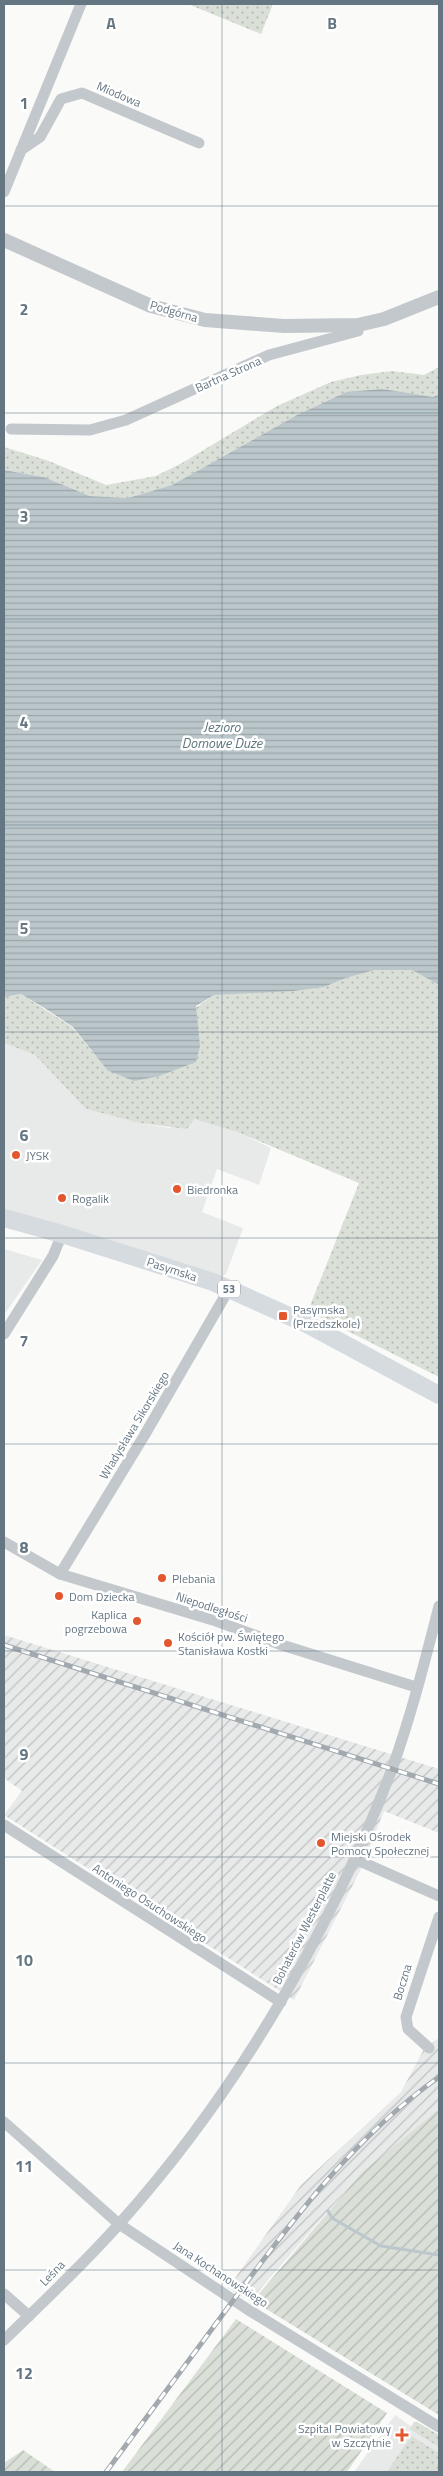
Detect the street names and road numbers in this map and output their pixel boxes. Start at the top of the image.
street label: Miodowa [94,76,144,112]
street label: Podgórna [148,295,200,327]
street label: Bartna Strona [192,351,264,397]
street label: Pasymska [144,1252,200,1286]
road number: 53 [218,1280,240,1298]
street label: Władysława Sikorskiego [94,1367,174,1483]
street label: Niepodległości [174,1586,250,1628]
street label: Antoniego Osuchowskiego [89,1859,211,1947]
street label: Bohaterów Westerplatte [267,1868,341,1988]
street label: Boczna [388,1962,416,2002]
street label: Jana Kochanowskiego [170,2236,272,2312]
street label: Leśna [35,2256,69,2290]

